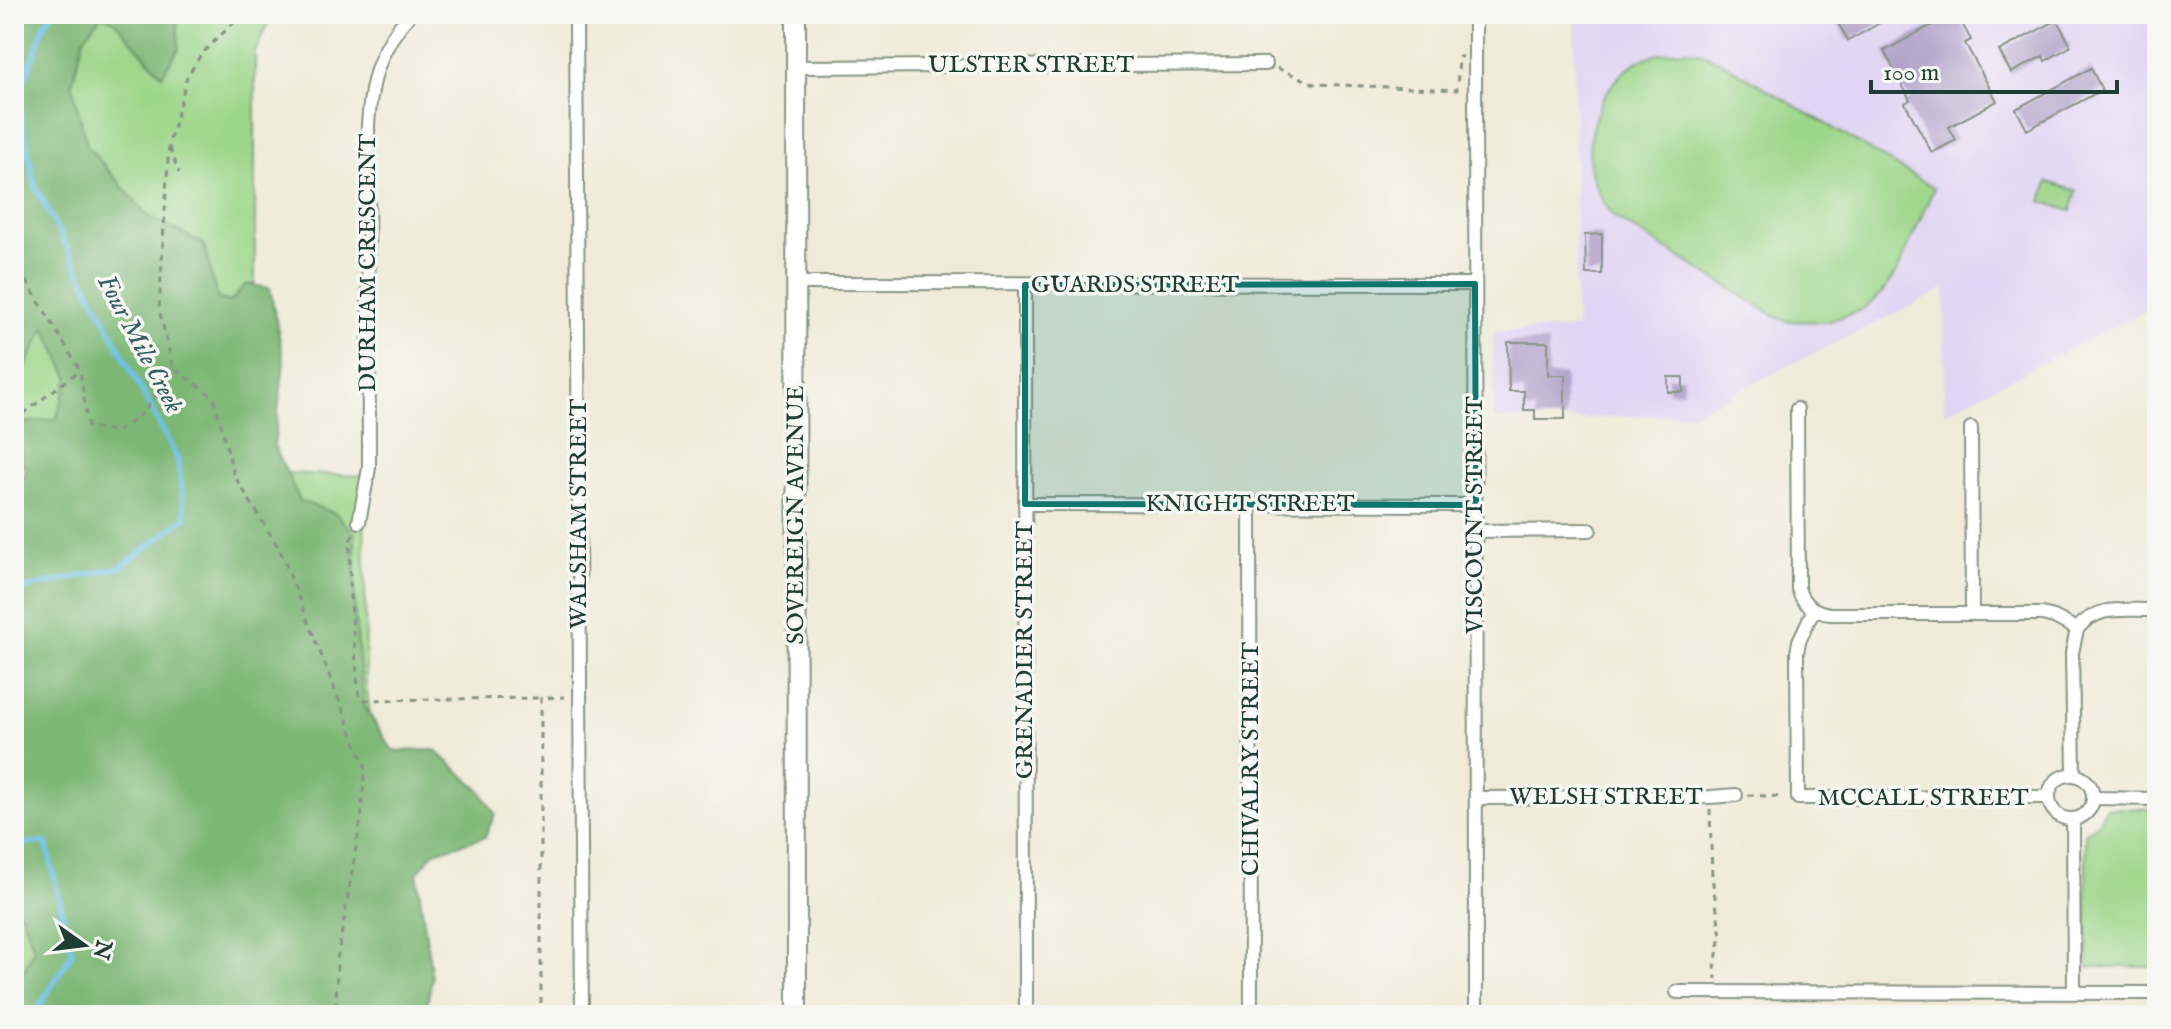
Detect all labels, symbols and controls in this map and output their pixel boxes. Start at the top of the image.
scale bar [1871,44,2117,94]
street label: ULSTER STREET [928,50,1134,81]
text: 100 m [1883,58,1939,89]
street label: DURHAM CRESCENT [353,133,384,392]
water label: Four Mile Creek [90,269,191,420]
street label: GUARDS STREET [1031,270,1240,301]
street label: SOVEREIGN AVENUE [781,385,812,645]
street label: VISCOUNT STREET [1460,396,1491,635]
street label: WALSHAM STREET [564,398,595,629]
street label: KNIGHT STREET [1145,489,1355,520]
street label: GRENADIER STREET [1010,520,1041,779]
street label: CHIVALRY STREET [1236,641,1267,876]
street label: WELSH STREET [1509,782,1703,813]
street label: MCCALL STREET [1818,783,2029,814]
north arrow [44,905,124,985]
text: N [86,936,118,962]

